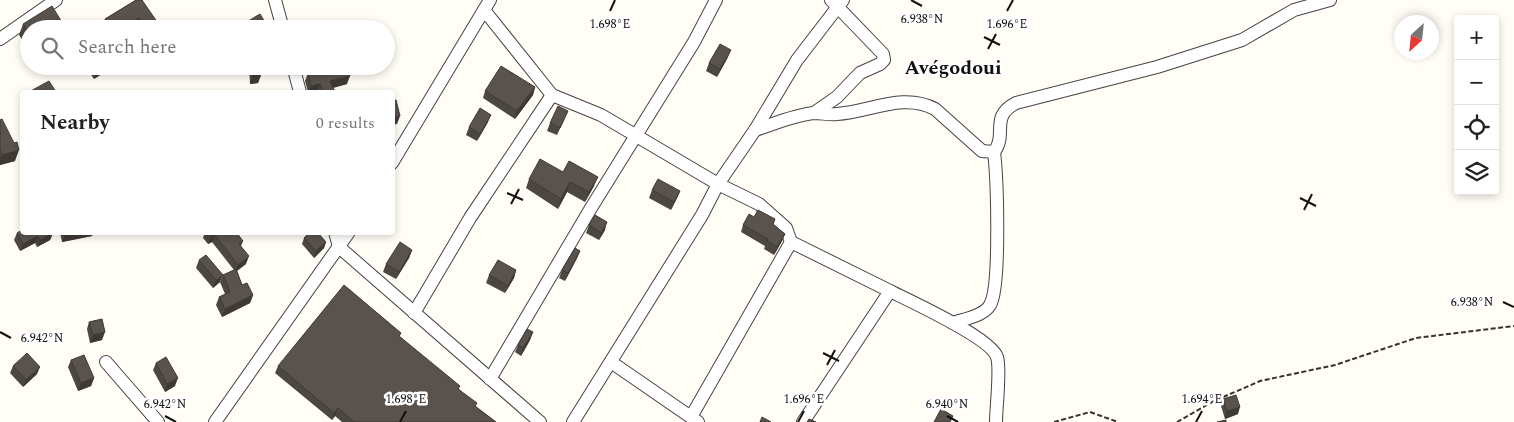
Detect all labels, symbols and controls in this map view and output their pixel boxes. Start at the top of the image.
text: 6.938°N [901,10,943,29]
text: 1.698°E [590,15,630,34]
text: 1.696°E [987,15,1027,34]
north arrow [1394,15,1439,60]
map controls [1454,15,1499,195]
button: + [1454,15,1499,60]
search box [20,20,395,75]
text: Search here [78,33,177,62]
icon: search [38,34,66,62]
district label: Avégodoui [904,53,1002,83]
button: − [1454,60,1499,105]
button: locate [1454,105,1499,150]
text: Nearby [40,107,110,139]
text: 0 results [316,111,375,135]
button: layers [1454,150,1499,195]
text: 6.938°N [1451,293,1493,312]
text: 6.942°N [21,329,63,348]
text: 1.698°E [386,390,426,409]
text: 1.696°E [784,390,824,409]
text: 1.694°E [1182,390,1222,409]
text: 6.942°N [144,395,186,414]
text: 6.940°N [926,395,968,414]

